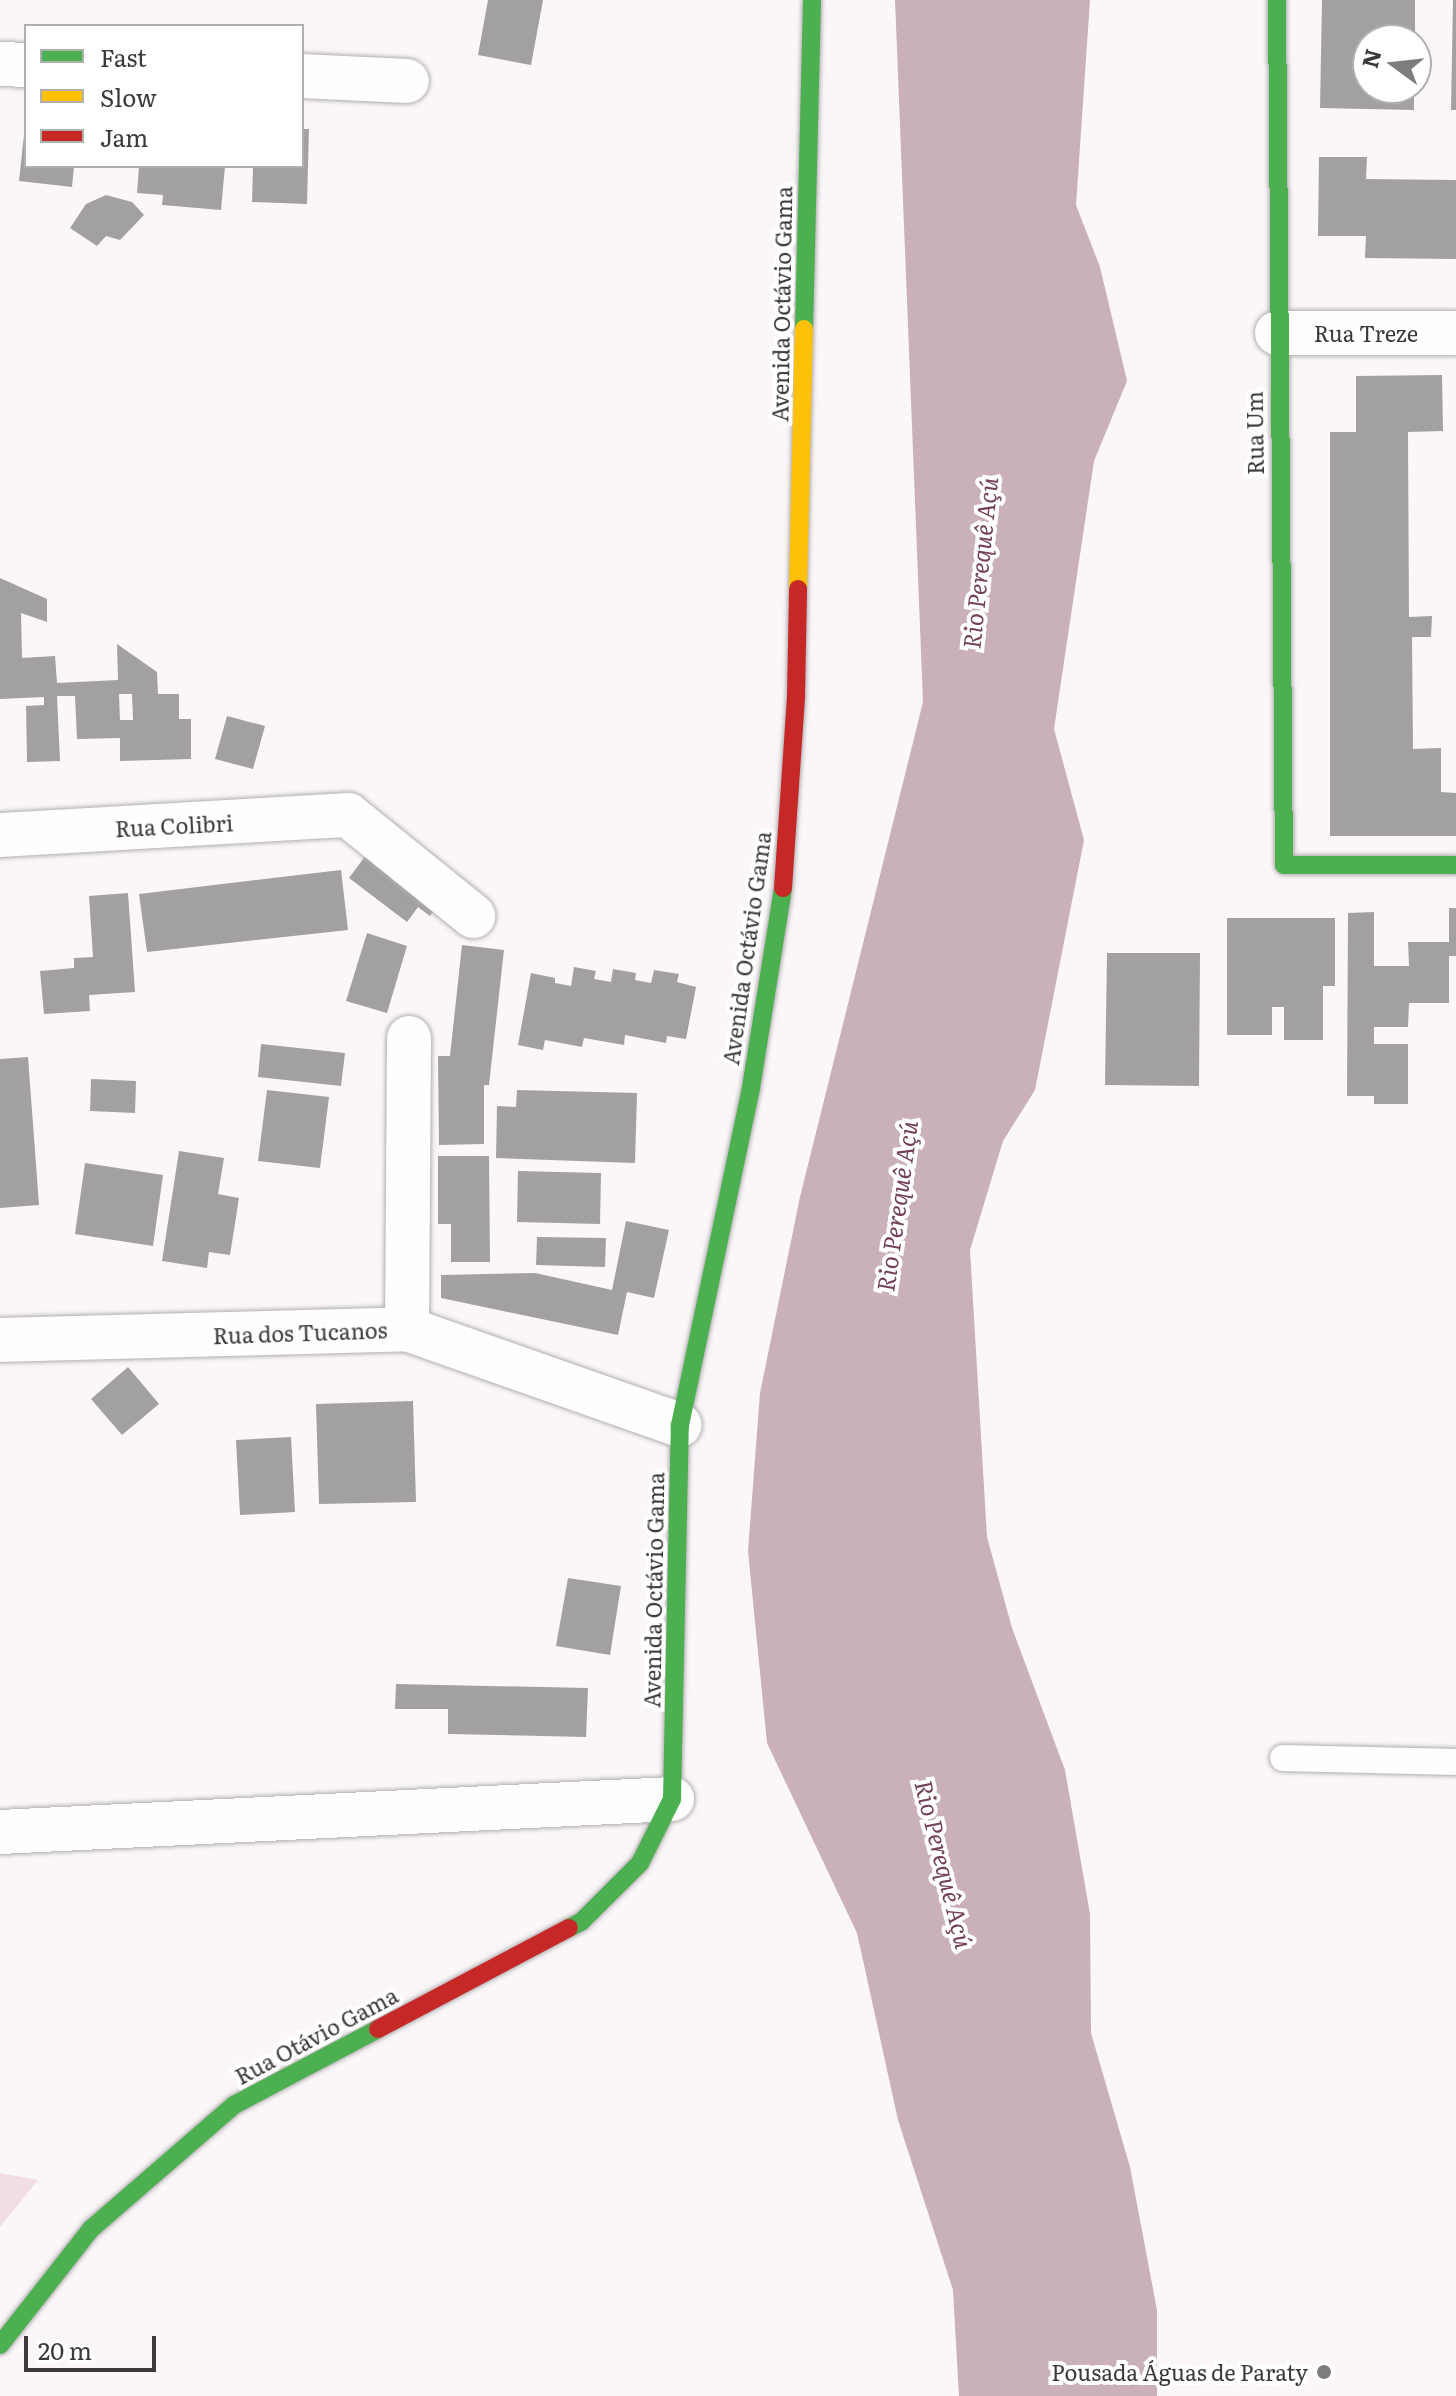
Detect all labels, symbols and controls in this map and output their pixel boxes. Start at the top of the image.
legend [24,24,304,168]
north arrow [1352,24,1432,104]
text: Fast [100,39,147,74]
text: N [1352,45,1389,71]
text: Slow [100,79,157,114]
text: Jam [100,119,148,154]
street label: Avenida Octávio Gama [766,186,796,422]
street label: Rua Treze [1314,320,1418,346]
street label: Rua Um [1240,391,1268,475]
water label: Rio Perequê Açú [956,476,1002,650]
street label: Rua Colibri [114,809,234,841]
street label: Avenida Octávio Gama [717,829,775,1067]
water label: Rio Perequê Açú [870,1119,922,1293]
street label: Rua dos Tucanos [212,1316,388,1348]
street label: Avenida Octávio Gama [638,1472,668,1708]
water label: Rio Perequê Açú [910,1777,980,1951]
street label: Rua Otávio Gama [230,1981,402,2089]
scale bar [28,2320,160,2370]
text: 20 m [38,2332,92,2367]
place label: Pousada Águas de Paraty [1051,2359,1308,2385]
marker: Pousada Águas de Paraty [1315,2363,1333,2381]

